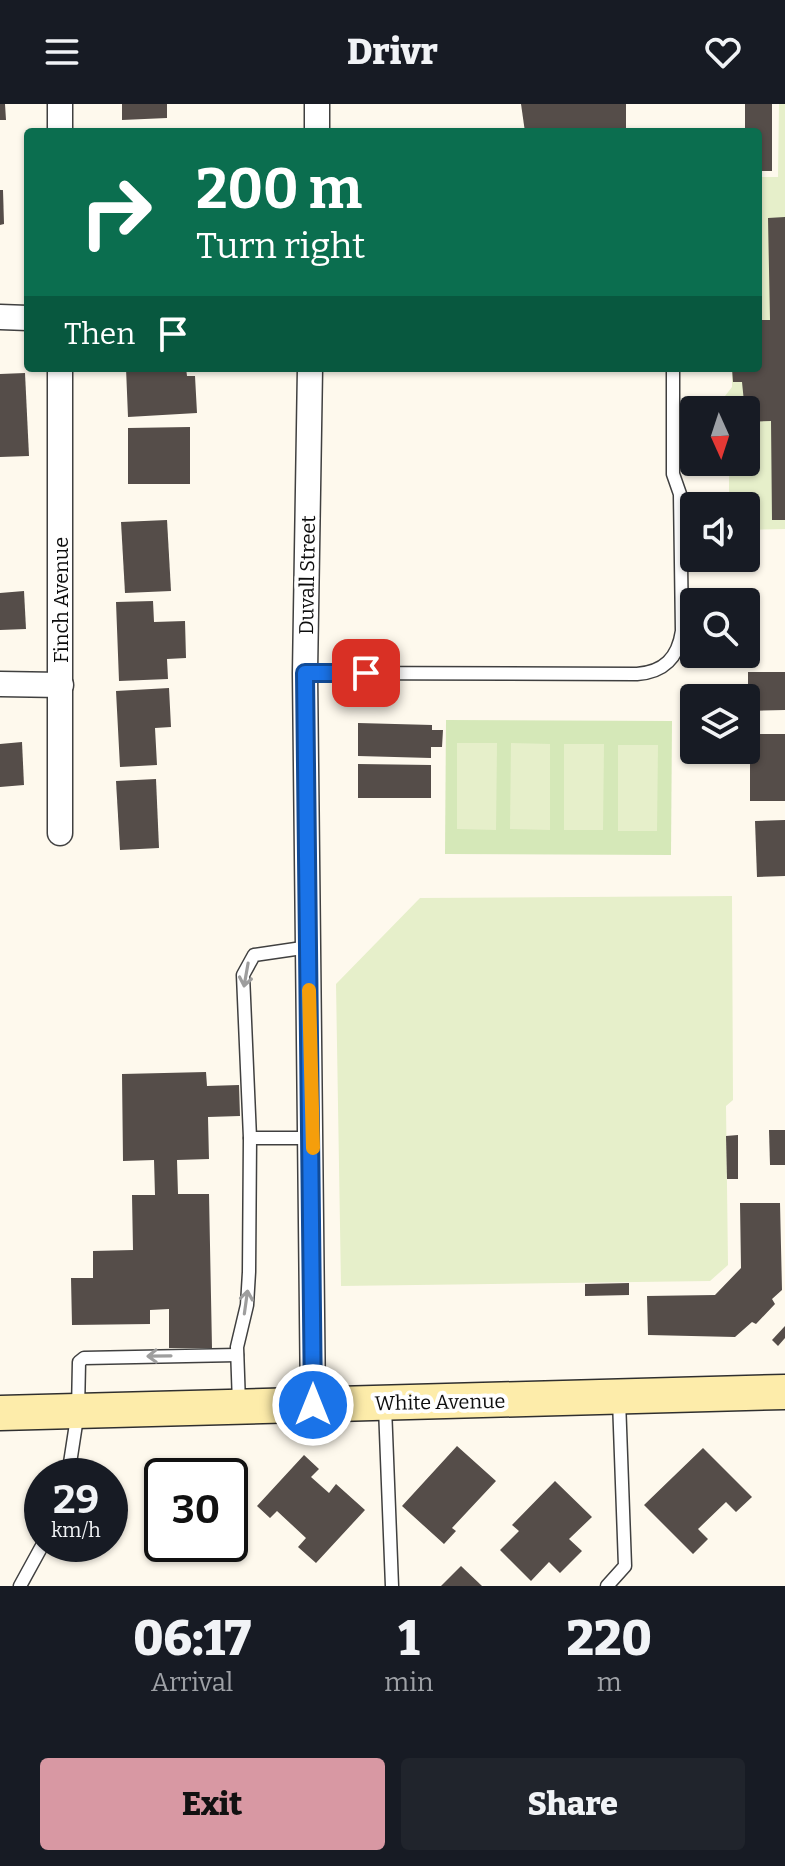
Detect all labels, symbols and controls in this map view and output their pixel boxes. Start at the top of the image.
icon: menu [40,30,84,74]
text: Drivr [347,30,438,74]
icon: heart [701,30,745,74]
text: 200 m [196,156,362,223]
icon: right [64,160,168,264]
text: Turn right [196,224,365,268]
icon: arrive [151,312,195,356]
text: Then [64,316,135,352]
north arrow [680,396,760,476]
map controls [680,396,760,764]
button: sound [680,492,760,572]
street label: Duvall Street [294,515,320,635]
street label: Finch Avenue [49,537,73,663]
button: search [680,588,760,668]
pin [332,639,400,707]
icon: arrive [344,651,388,695]
button: layers [680,684,760,764]
one-way arrow [238,962,253,987]
one-way arrow [239,1290,254,1315]
one-way arrow [146,1348,173,1364]
position arrow [271,1363,355,1447]
street label: White Avenue [374,1389,506,1415]
speed limit sign: 30 [144,1458,248,1562]
text: 29 [53,1476,99,1524]
text: km/h [51,1518,101,1542]
text: 06:17 [133,1610,251,1668]
text: 1 [398,1610,420,1668]
text: 220 [567,1610,652,1668]
text: Arrival [151,1667,233,1698]
text: min [384,1667,433,1698]
text: m [597,1667,622,1698]
button: Exit [40,1758,385,1850]
button: Share [401,1758,745,1850]

